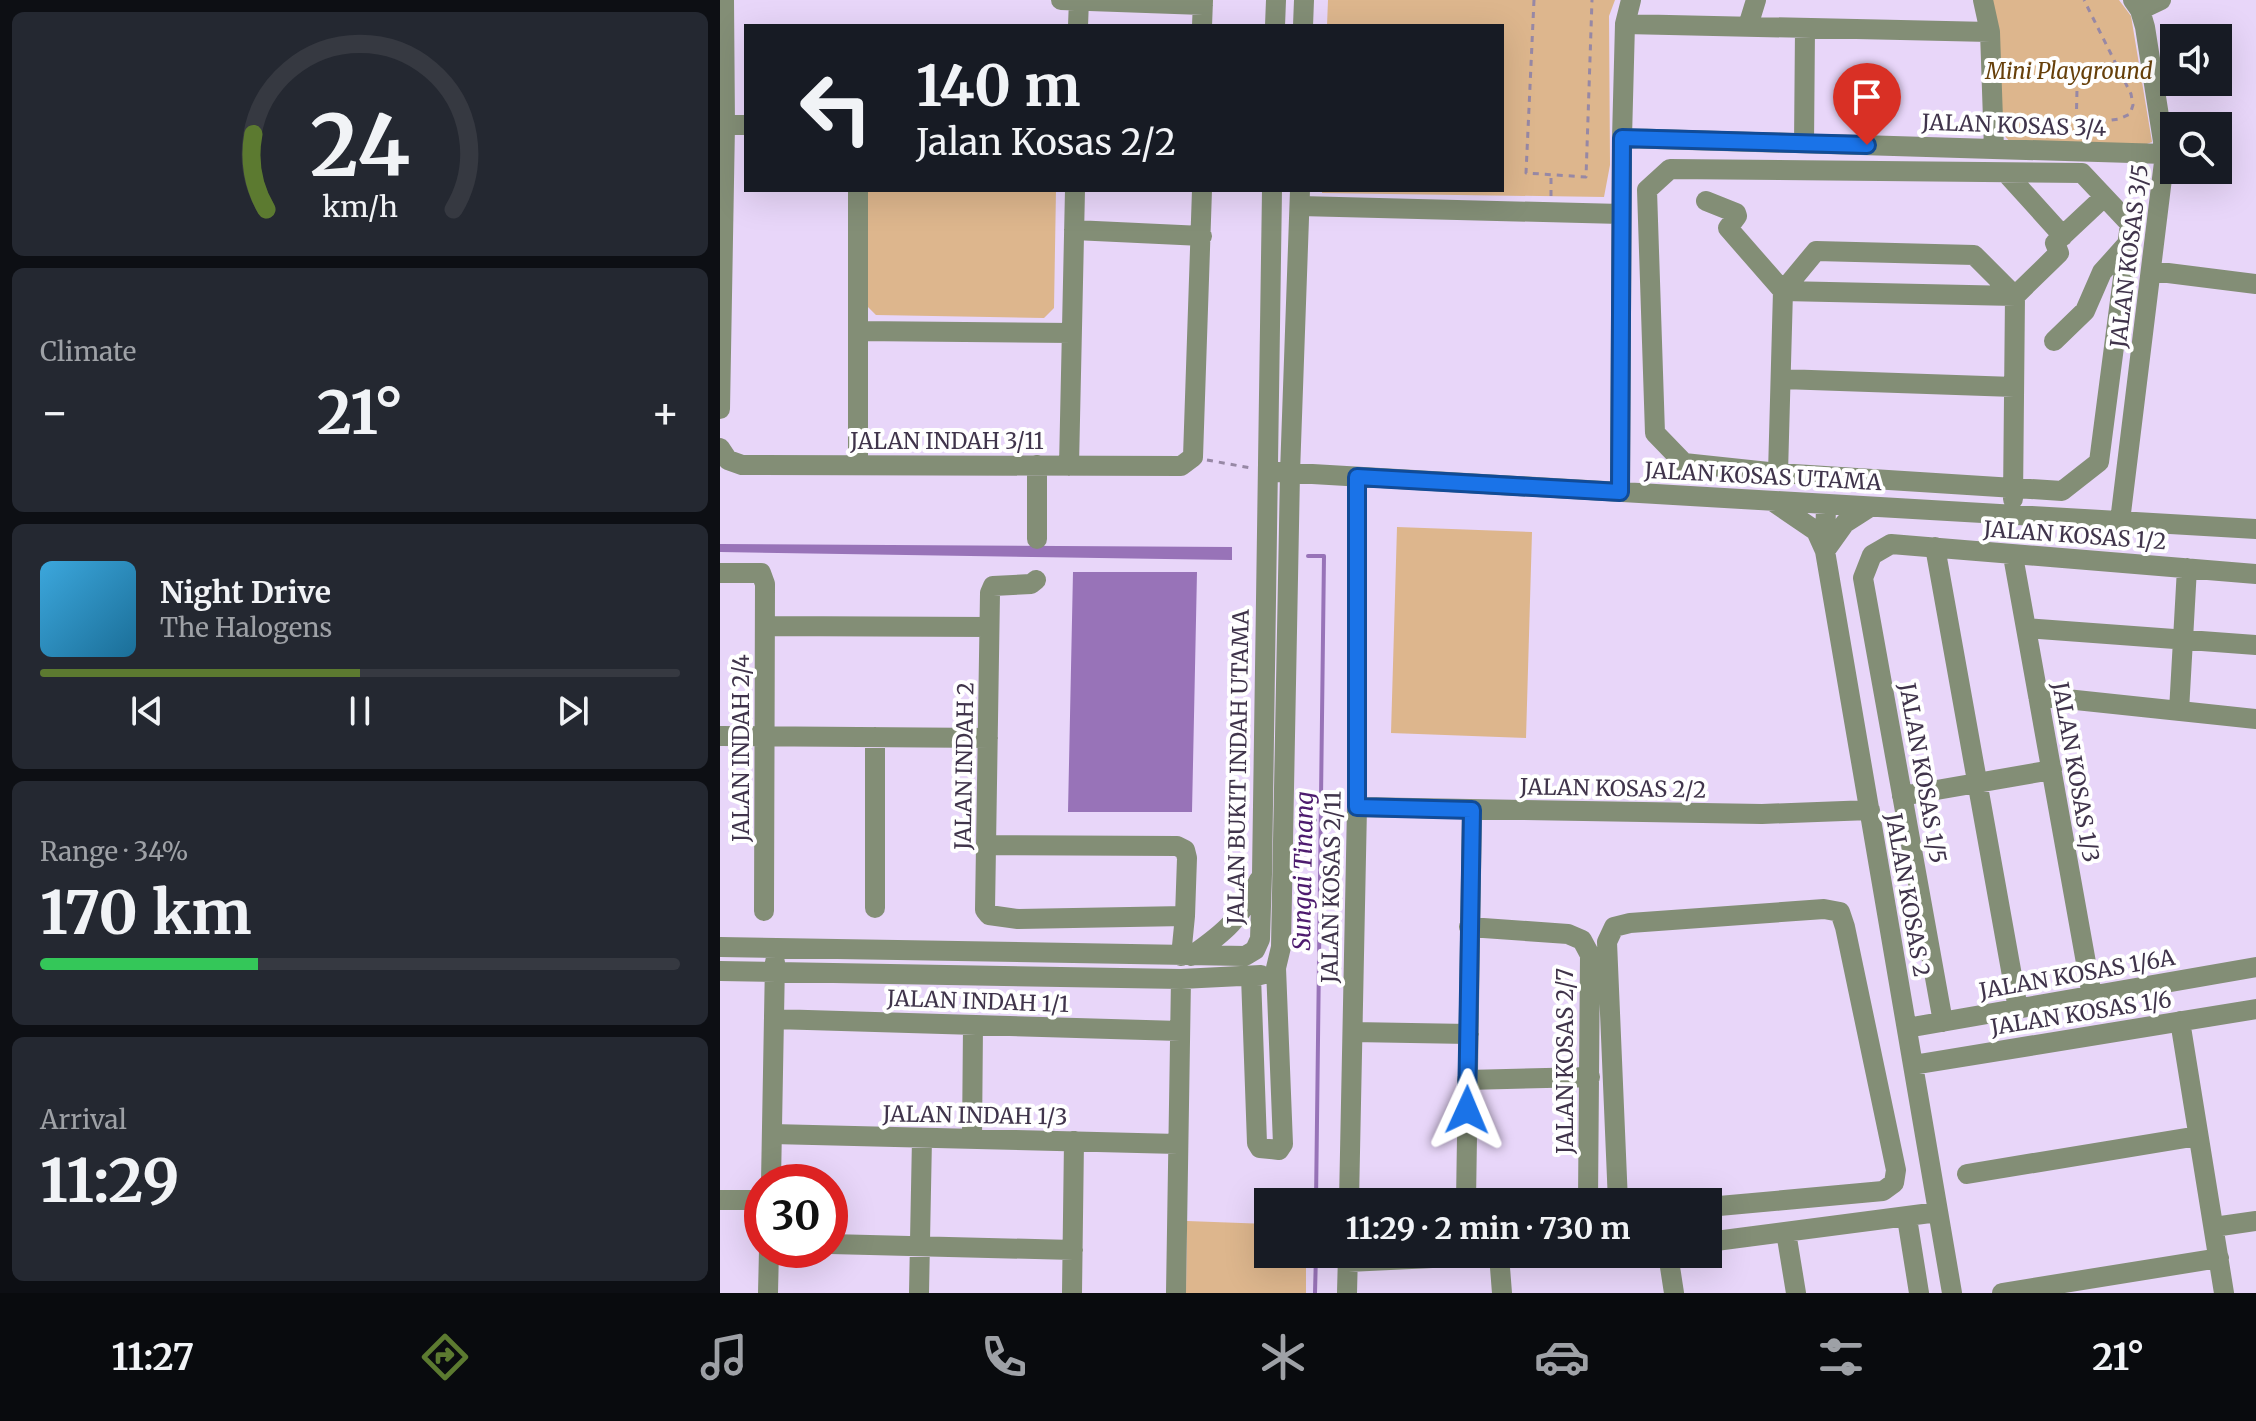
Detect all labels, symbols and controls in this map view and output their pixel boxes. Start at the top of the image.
map controls [2160,24,2232,184]
button: sound [2160,24,2232,96]
text: 140 m [916,51,1081,121]
icon: left [784,56,888,160]
park label: Mini Playground [1984,57,2153,85]
pin [1833,63,1901,145]
icon: arrive [1845,75,1889,119]
text: 24 [310,94,410,199]
street label: JALAN KOSAS 3/4 [1920,108,2107,142]
button: search [2160,112,2232,184]
text: Jalan Kosas 2/2 [916,120,1176,165]
street label: JALAN KOSAS 3/5 [2104,163,2154,350]
text: km/h [322,189,398,225]
text: Climate [40,335,136,368]
text: 21° [317,375,403,450]
text: − [40,385,69,440]
text: + [651,385,680,440]
street label: JALAN INDAH 3/11 [849,427,1044,455]
street label: JALAN KOSAS UTAMA [1643,456,1883,496]
street label: JALAN KOSAS 1/2 [1982,515,2167,555]
text: Night Drive [160,573,331,611]
street label: JALAN BUKIT INDAH UTAMA [1221,609,1255,926]
text: The Halogens [160,611,332,644]
street label: JALAN INDAH 2/4 [727,654,755,843]
street label: JALAN KOSAS 1/3 [2046,679,2106,864]
street label: JALAN KOSAS 1/5 [1893,680,1953,865]
street label: JALAN INDAH 2 [949,682,979,851]
icon: previous [125,689,169,733]
icon: pause [338,689,382,733]
icon: next [551,689,595,733]
street label: JALAN KOSAS 2/2 [1519,772,1706,804]
water label: Sungai Tinang [1286,791,1320,951]
street label: JALAN KOSAS 2/11 [1315,791,1347,984]
street label: JALAN KOSAS 2 [1880,810,1936,979]
text: Range · 34% [40,835,189,868]
text: 170 km [40,875,252,950]
street label: JALAN KOSAS 1/6A [1976,943,2177,1005]
street label: JALAN KOSAS 2/7 [1551,968,1579,1155]
street label: JALAN INDAH 1/1 [885,984,1070,1018]
street label: JALAN KOSAS 1/6 [1988,985,2173,1041]
position arrow [1425,1068,1509,1152]
street label: JALAN INDAH 1/3 [881,1099,1068,1131]
text: Arrival [40,1103,127,1136]
text: 11:29 [40,1143,179,1218]
speed limit sign: 30 [744,1164,848,1268]
text: 11:29 · 2 min · 730 m [1345,1209,1631,1247]
icon: directions [417,1329,473,1385]
icon: music [696,1329,752,1385]
icon: phone [976,1329,1032,1385]
icon: climate [1255,1329,1311,1385]
icon: car [1534,1329,1590,1385]
icon: filters [1813,1329,1869,1385]
text: 11:27 [112,1335,194,1380]
text: 21° [2092,1335,2144,1380]

